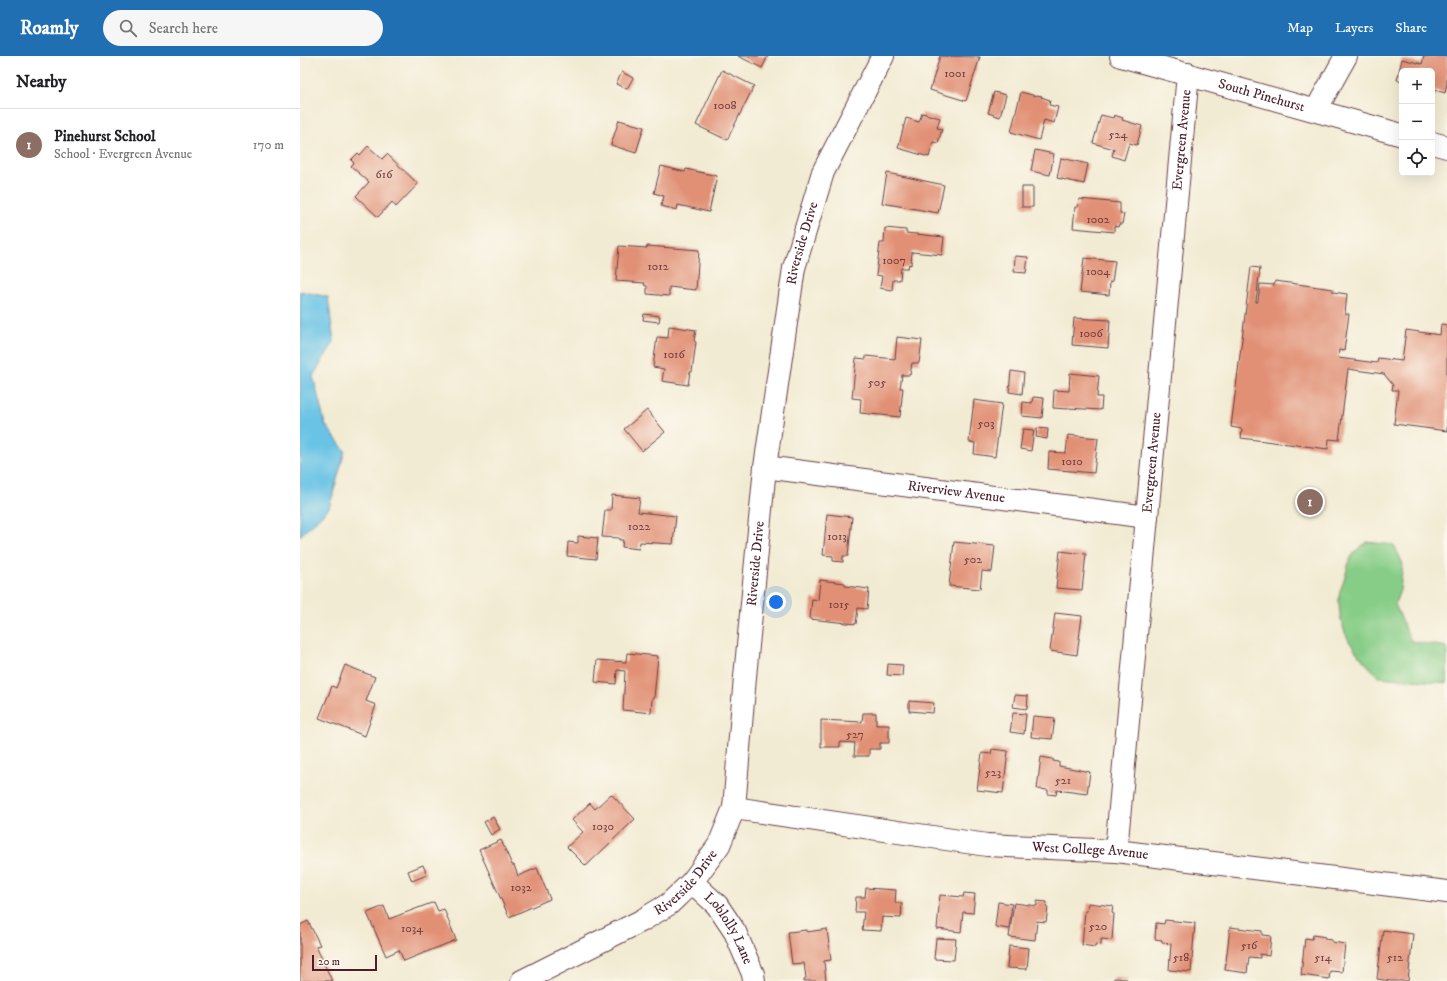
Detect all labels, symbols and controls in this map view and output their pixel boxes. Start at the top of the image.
search box [103,10,383,46]
text: Roamly [20,17,79,40]
icon: search [117,17,139,39]
text: Search here [149,19,218,38]
text: Map [1287,19,1313,37]
text: Layers [1335,19,1373,37]
text: Share [1395,19,1427,37]
house number: 1001 [944,66,966,81]
map controls [1399,68,1435,176]
button: + [1399,68,1435,104]
text: Nearby [16,71,66,93]
street label: South Pinehurst [1216,75,1307,116]
street label: Evergreen Avenue [1168,89,1196,191]
house number: 1008 [713,98,737,113]
button: − [1399,104,1435,140]
text: Pinehurst School [54,127,155,146]
house number: 524 [1109,127,1128,142]
text: 1 [27,137,31,153]
text: 170 m [253,137,284,153]
button: locate [1399,140,1435,176]
text: School · Evergreen Avenue [54,146,192,162]
house number: 616 [376,167,393,182]
street label: Riverside Drive [783,200,823,286]
house number: 1002 [1086,212,1110,227]
house number: 1007 [882,253,906,268]
house number: 1012 [647,259,669,274]
house number: 1004 [1086,264,1111,279]
house number: 1006 [1079,326,1104,341]
house number: 1016 [663,347,685,362]
house number: 505 [868,375,886,390]
street label: Evergreen Avenue [1138,411,1166,514]
house number: 503 [978,416,994,431]
house number: 1010 [1061,454,1083,469]
street label: Riverview Avenue [907,477,1006,507]
pin: 1 [1297,487,1323,517]
house number: 1022 [628,519,650,534]
street label: Riverside Drive [743,520,769,607]
house number: 1013 [827,529,847,544]
house number: 502 [964,552,982,567]
your location [766,592,786,612]
house number: 1015 [828,597,850,612]
house number: 527 [846,727,864,742]
house number: 523 [985,765,1001,780]
house number: 521 [1055,773,1071,788]
house number: 1030 [592,819,614,834]
street label: West College Avenue [1031,838,1149,864]
street label: Riverside Drive [651,846,722,920]
house number: 1032 [510,880,532,895]
street label: Loblolly Lane [700,888,757,967]
house number: 520 [1089,919,1107,934]
house number: 1034 [401,921,424,936]
house number: 516 [1241,938,1258,953]
house number: 518 [1173,950,1189,965]
house number: 514 [1314,950,1333,965]
house number: 512 [1387,950,1403,965]
scale bar [312,953,377,972]
text: 20 m [318,955,340,969]

